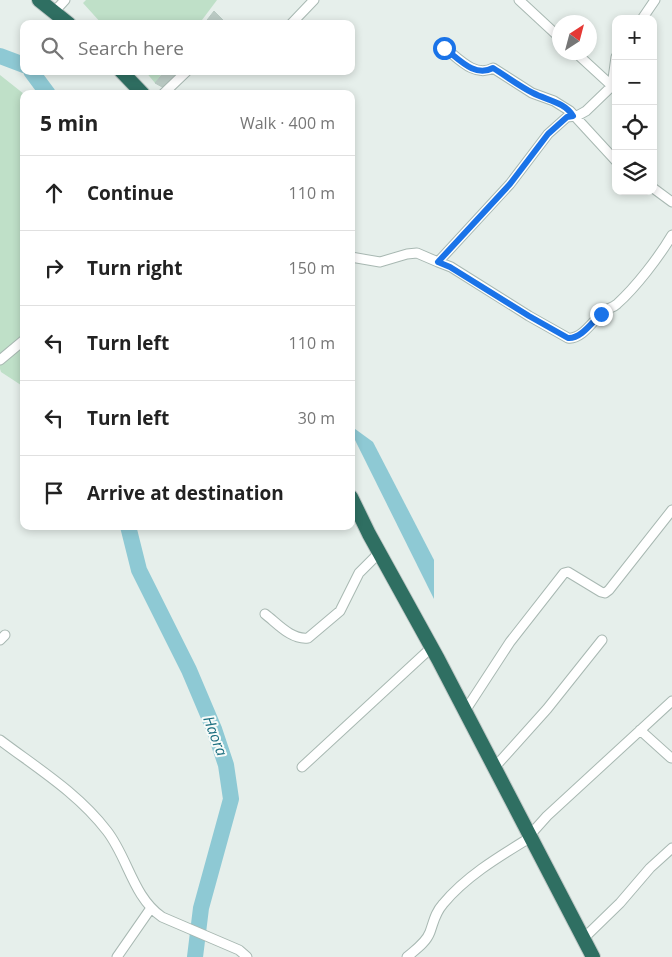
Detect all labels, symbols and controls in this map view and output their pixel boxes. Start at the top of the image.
north arrow [552,15,597,60]
map controls [612,15,657,195]
button: + [612,15,657,60]
search box [20,20,355,75]
icon: search [38,34,66,62]
text: Search here [78,35,184,61]
route start [433,37,456,60]
button: − [612,60,657,105]
button: locate [612,105,657,150]
text: 5 min [40,109,98,137]
text: Walk · 400 m [240,112,335,134]
button: layers [612,150,657,195]
icon: ahead [40,179,68,207]
text: Continue [87,180,174,206]
text: 110 m [289,182,335,204]
icon: right [40,254,68,282]
text: Turn right [87,255,182,281]
text: 150 m [289,257,335,279]
route end [590,303,613,326]
icon: left [40,329,68,357]
text: Turn left [87,330,169,356]
text: 110 m [289,332,335,354]
icon: left [40,404,68,432]
text: Turn left [87,405,169,431]
text: 30 m [298,407,335,429]
icon: arrive [40,479,68,507]
text: Arrive at destination [87,480,284,506]
water label: Haora [199,713,233,759]

